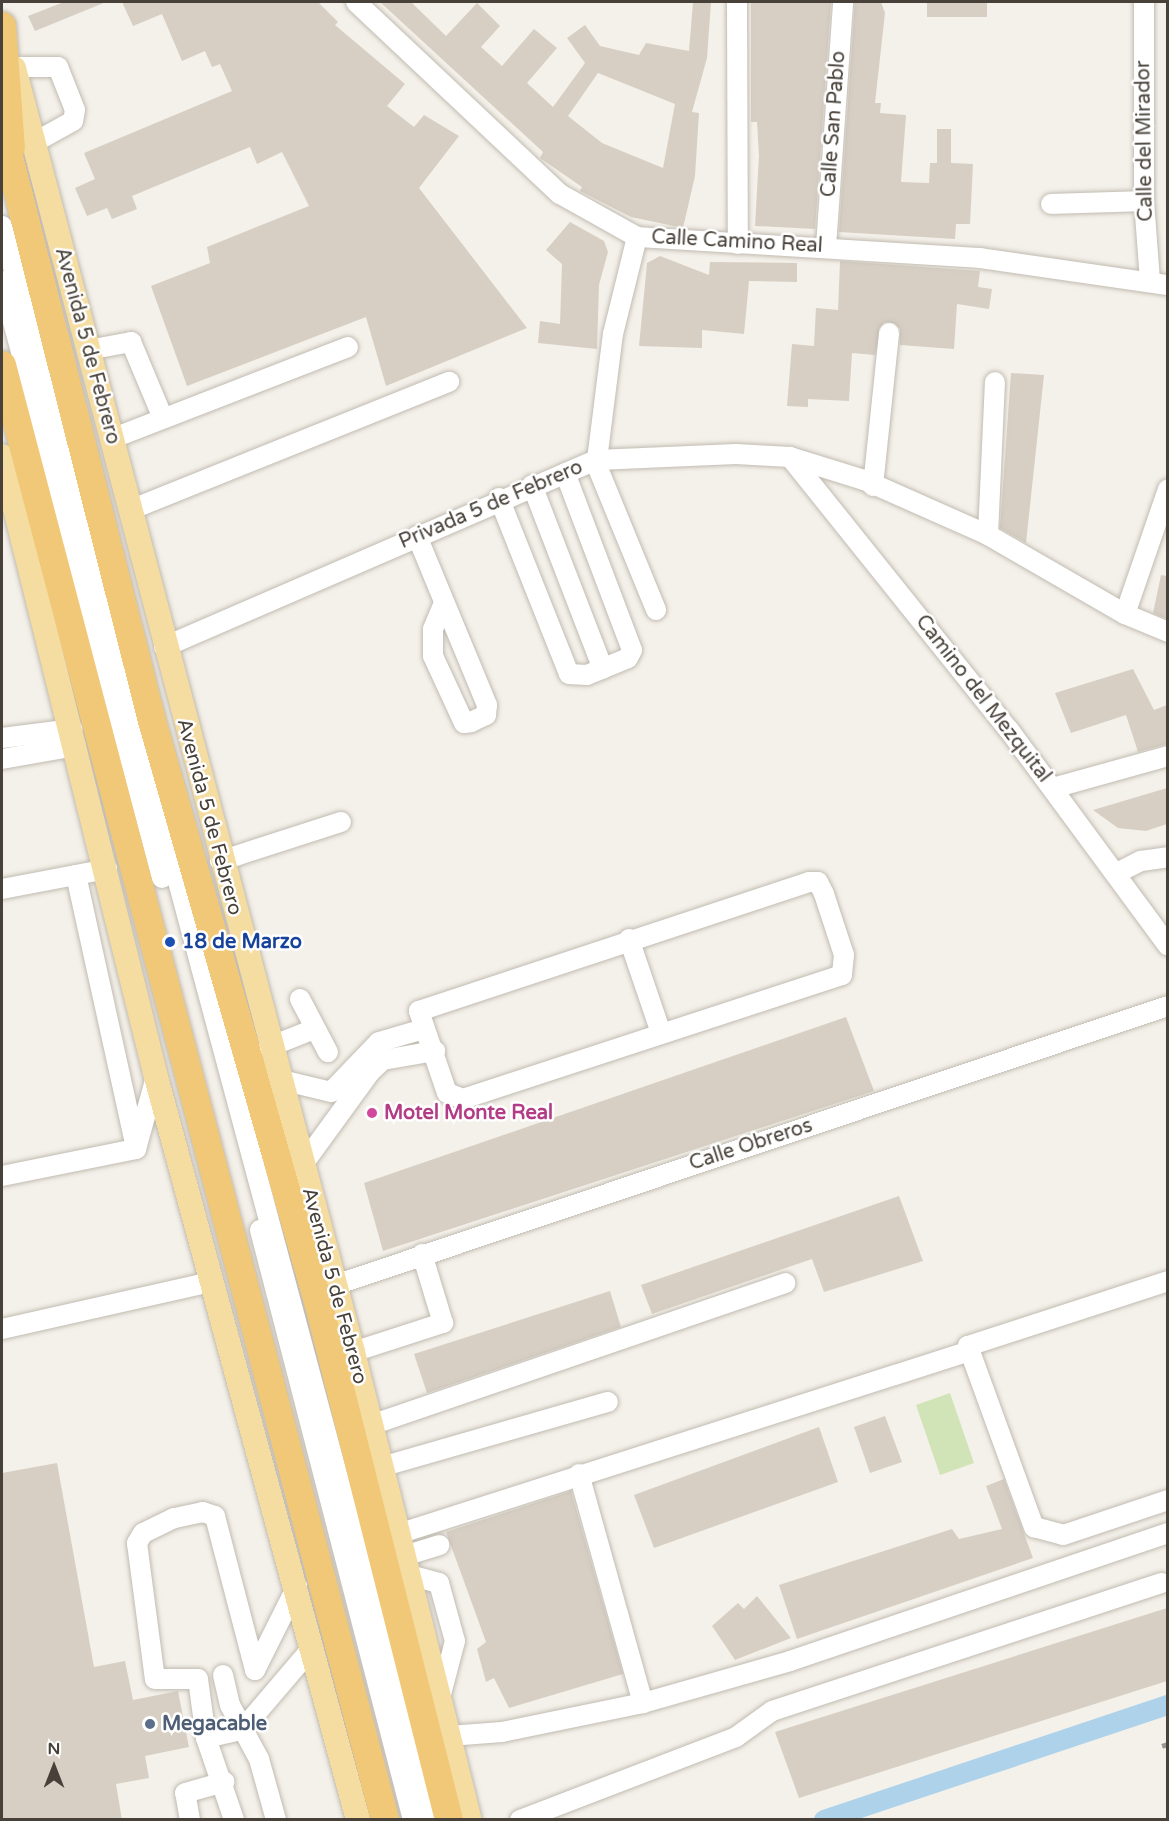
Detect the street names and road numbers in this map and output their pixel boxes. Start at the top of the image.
street label: Calle San Pablo [817,50,851,198]
street label: Calle del Mirador [1132,60,1158,222]
street label: Calle Camino Real [651,226,823,258]
street label: Avenida 5 de Febrero [49,245,125,447]
street label: Privada 5 de Febrero [396,455,586,555]
street label: Camino del Mezquital [910,610,1056,788]
street label: Avenida 5 de Febrero [171,716,247,918]
street label: Calle Obreros [686,1114,816,1176]
street label: Avenida 5 de Febrero [296,1185,372,1387]

